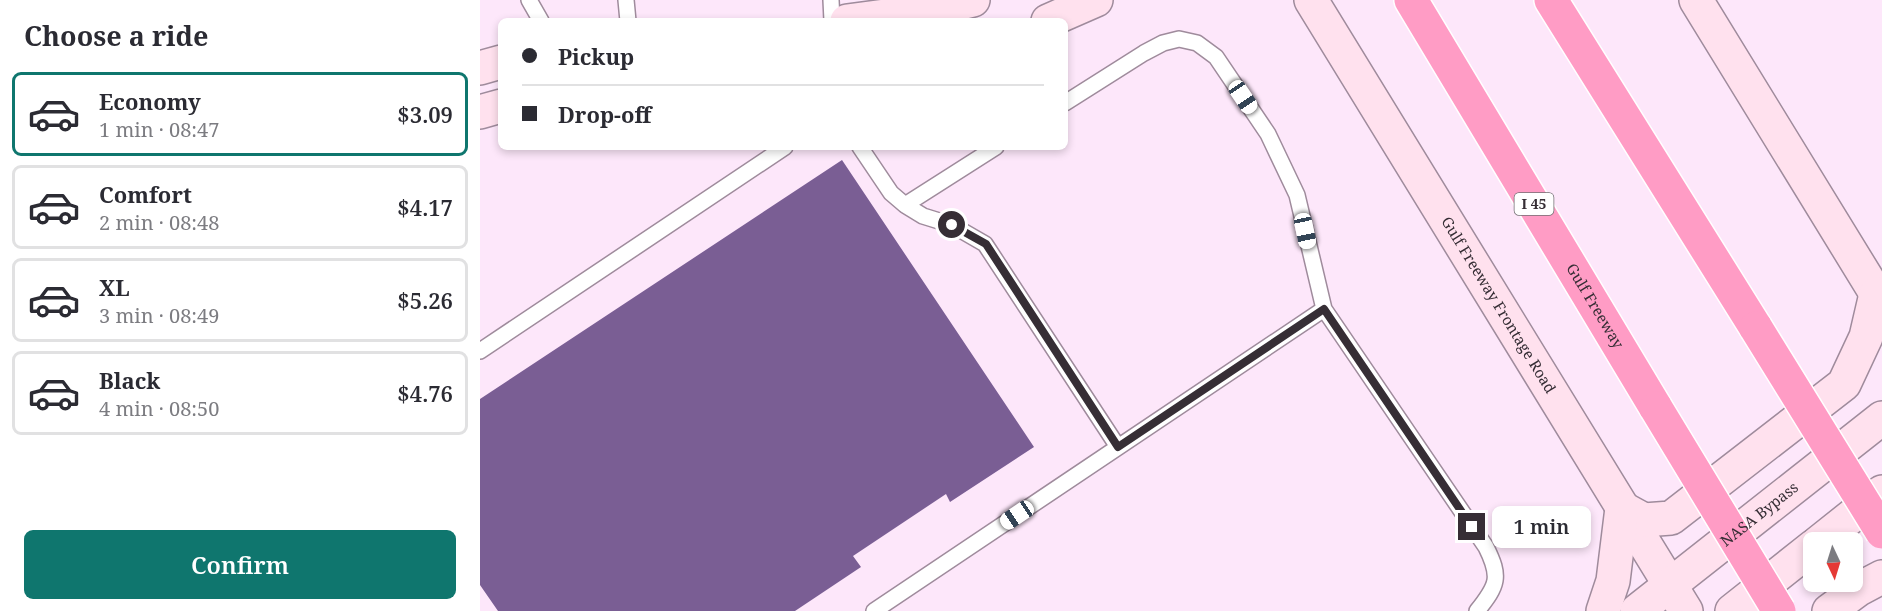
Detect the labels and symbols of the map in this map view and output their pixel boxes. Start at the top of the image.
car [1225,77,1261,117]
road number: I 45 [1514,193,1554,215]
route start [938,211,965,238]
car [1292,212,1318,250]
street label: Gulf Freeway Frontage Road [1437,212,1561,397]
street label: Gulf Freeway [1562,259,1629,352]
street label: NASA Bypass [1716,477,1802,550]
car [997,497,1037,533]
callout: 1 min [1493,506,1592,548]
route end [1458,513,1485,540]
north arrow [1803,532,1863,592]

